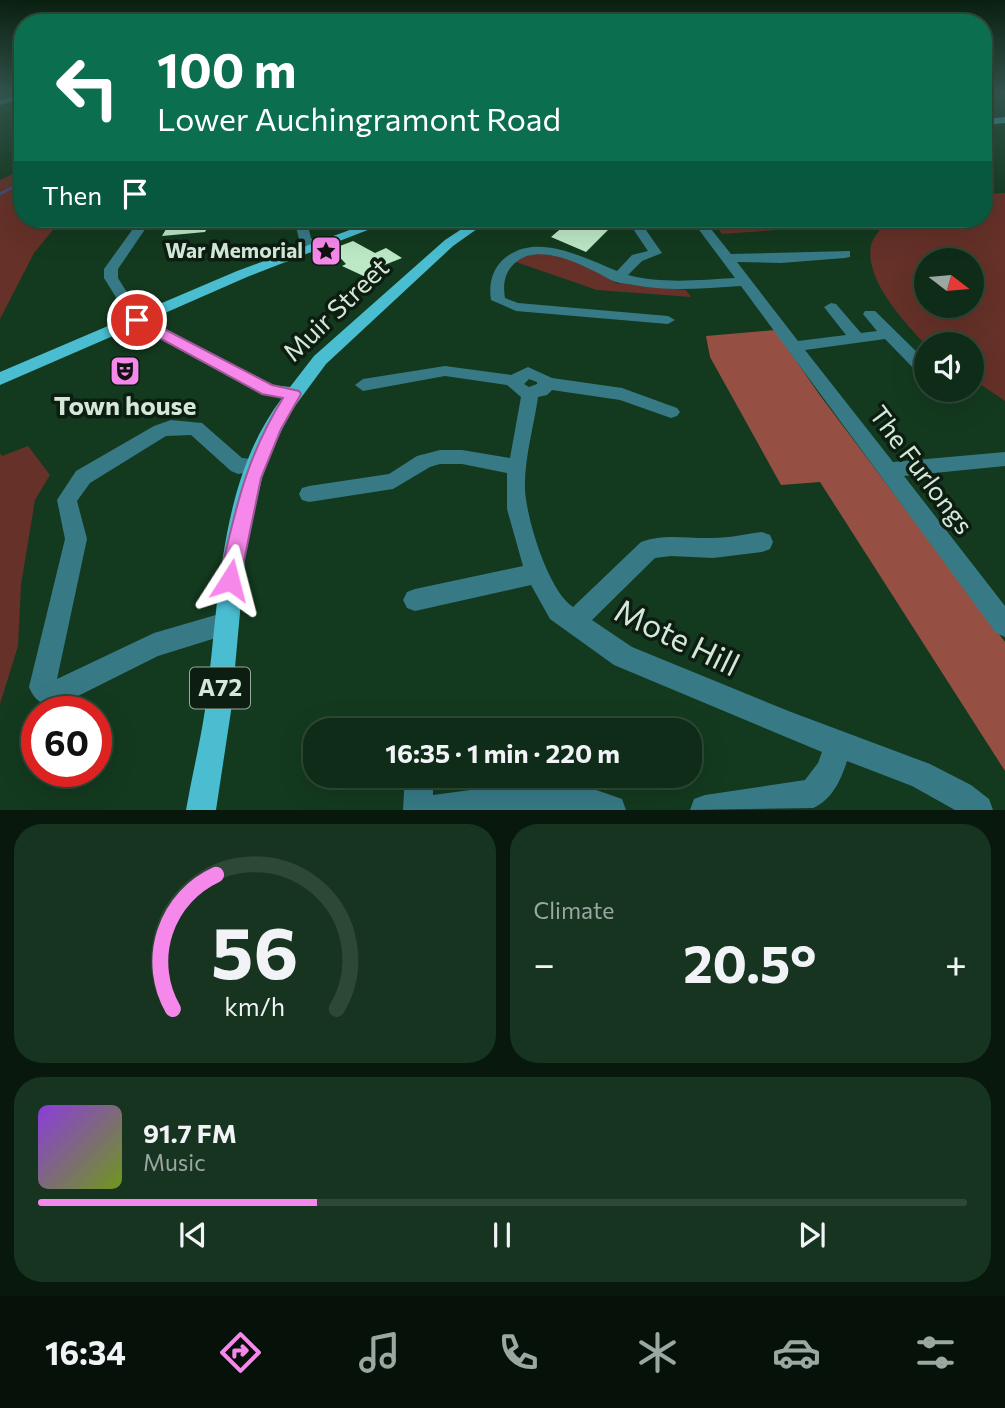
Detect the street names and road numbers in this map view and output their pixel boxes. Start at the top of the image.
street label: Muir Street [276,251,394,367]
street label: The Furlongs [864,399,981,539]
street label: Mote Hill [609,589,747,684]
road number: A72 [190,668,250,708]

